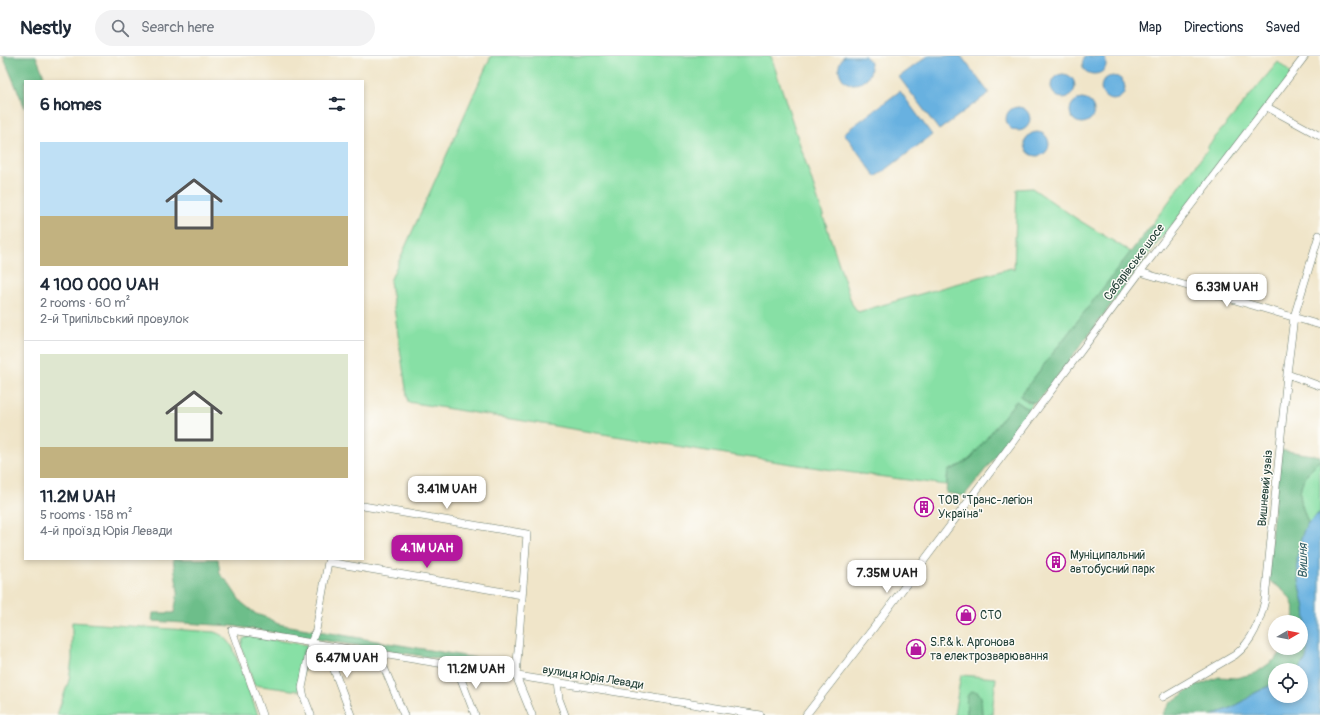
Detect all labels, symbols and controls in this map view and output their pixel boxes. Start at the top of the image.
search box [95,10,375,46]
text: Nestly [20,16,71,40]
icon: search [109,17,131,39]
text: Search here [141,18,214,37]
text: Map [1139,19,1162,36]
text: Directions [1184,19,1243,36]
text: Saved [1265,19,1300,36]
icon: filters [326,93,348,115]
text: 6 homes [40,94,101,115]
icon: home [158,168,230,240]
street label: Сабарівське шосе [1101,221,1168,304]
text: 4 100 000 UAH [40,274,159,295]
pin: 6.33M UAH [1181,274,1273,308]
text: 6.33M UAH [1196,279,1258,295]
text: 2 rooms · 60 m² [40,295,130,311]
text: 2-й Трипільський провулок [40,311,189,327]
icon: home [158,380,230,452]
street label: Вишневий узвіз [1255,449,1276,527]
pin: 3.41M UAH [401,476,493,510]
text: 3.41M UAH [417,481,477,497]
text: 11.2M UAH [40,486,116,507]
place label: ТОВ "Транс-легіон Україна" [938,493,1033,522]
building icon: ТОВ "Транс-легіон Україна" [913,496,935,518]
text: 5 rooms · 158 m² [40,507,132,523]
text: 4-й проїзд Юрія Левади [40,523,172,539]
pin: 4.1M UAH [386,535,468,569]
text: 4.1M UAH [401,540,453,556]
water label: Вишня [1295,542,1311,578]
place label: Муніципальний автобусний парк [1070,548,1155,577]
building icon: Муніципальний автобусний парк [1045,551,1067,573]
pin: 7.35M UAH [841,560,933,594]
text: 7.35M UAH [856,565,918,581]
shop icon: СТО [955,604,977,626]
place label: СТО [980,608,1002,623]
north arrow [1268,615,1308,655]
map controls [1268,615,1308,703]
place label: S.P.& k. Аргонова та електрозварювання [930,635,1048,664]
shop icon: S.P.& k. Аргонова та електрозварювання [905,638,927,660]
pin: 6.47M UAH [301,645,393,679]
text: 6.47M UAH [316,650,378,666]
pin: 11.2M UAH [430,656,522,690]
text: 11.2M UAH [447,661,505,677]
street label: вулиця Юрія Левади [541,662,645,693]
button: locate [1268,663,1308,703]

